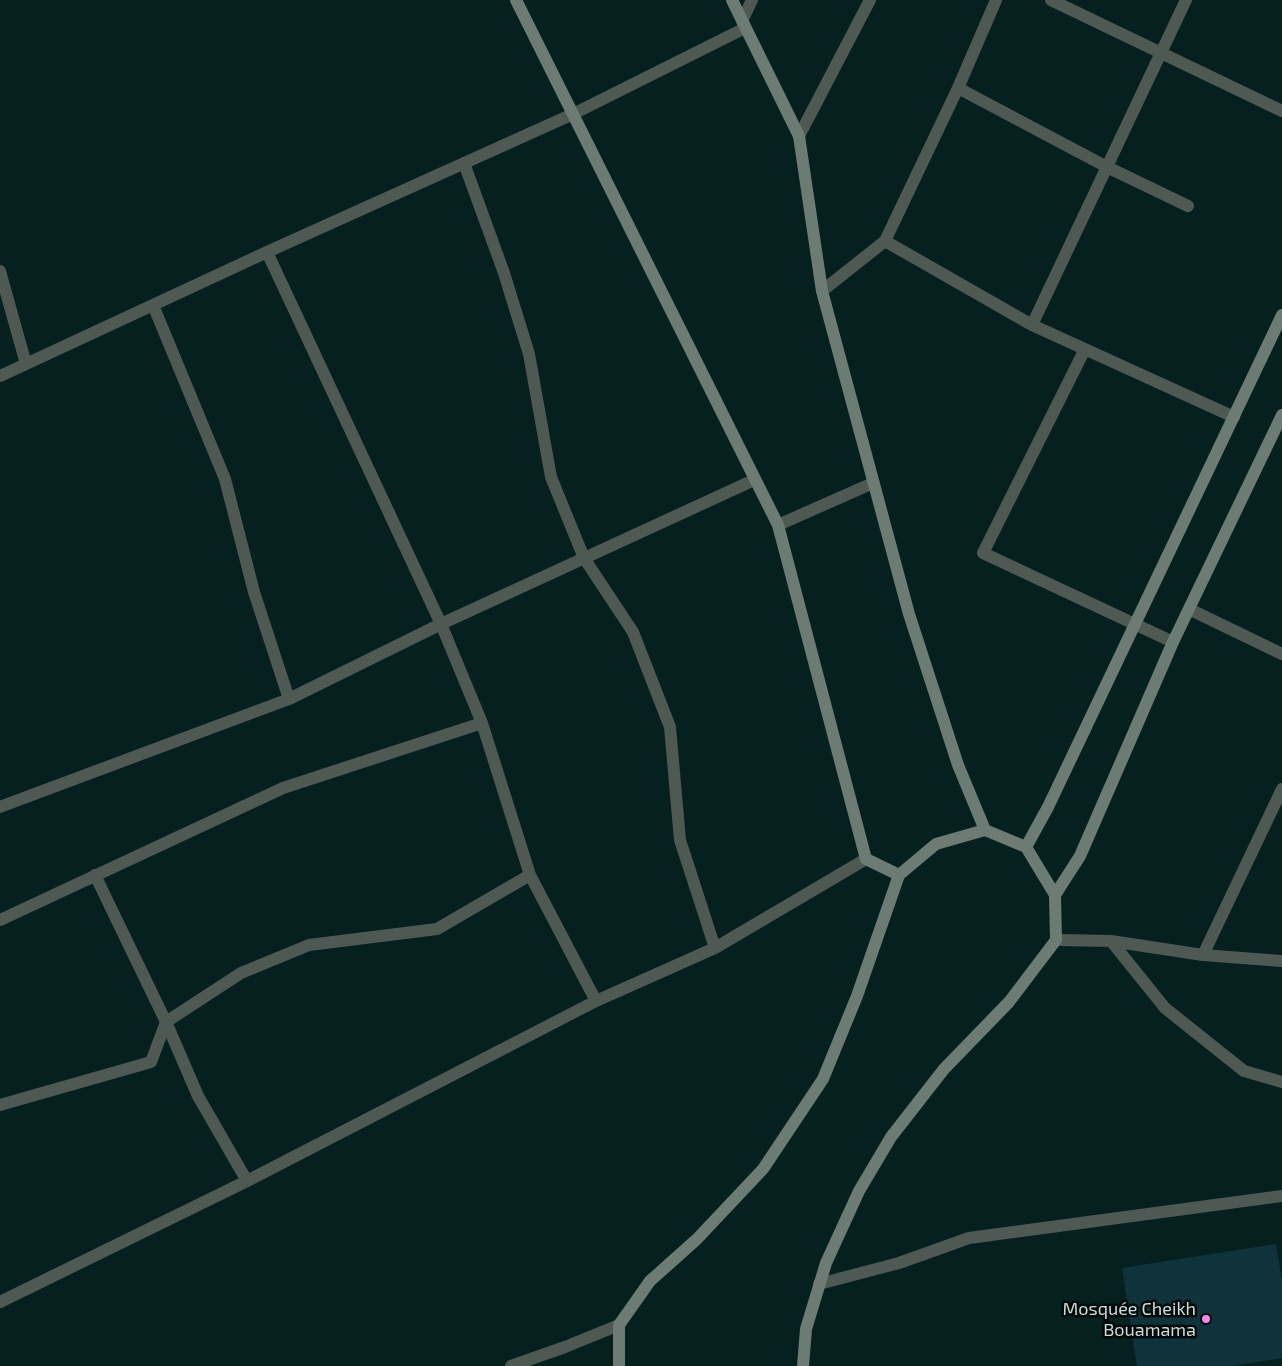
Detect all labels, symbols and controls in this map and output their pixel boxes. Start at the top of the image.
place label: Mosquée Cheikh Bouamama [1063,1298,1196,1340]
marker: Mosquée Cheikh Bouamama [1200,1313,1212,1325]

